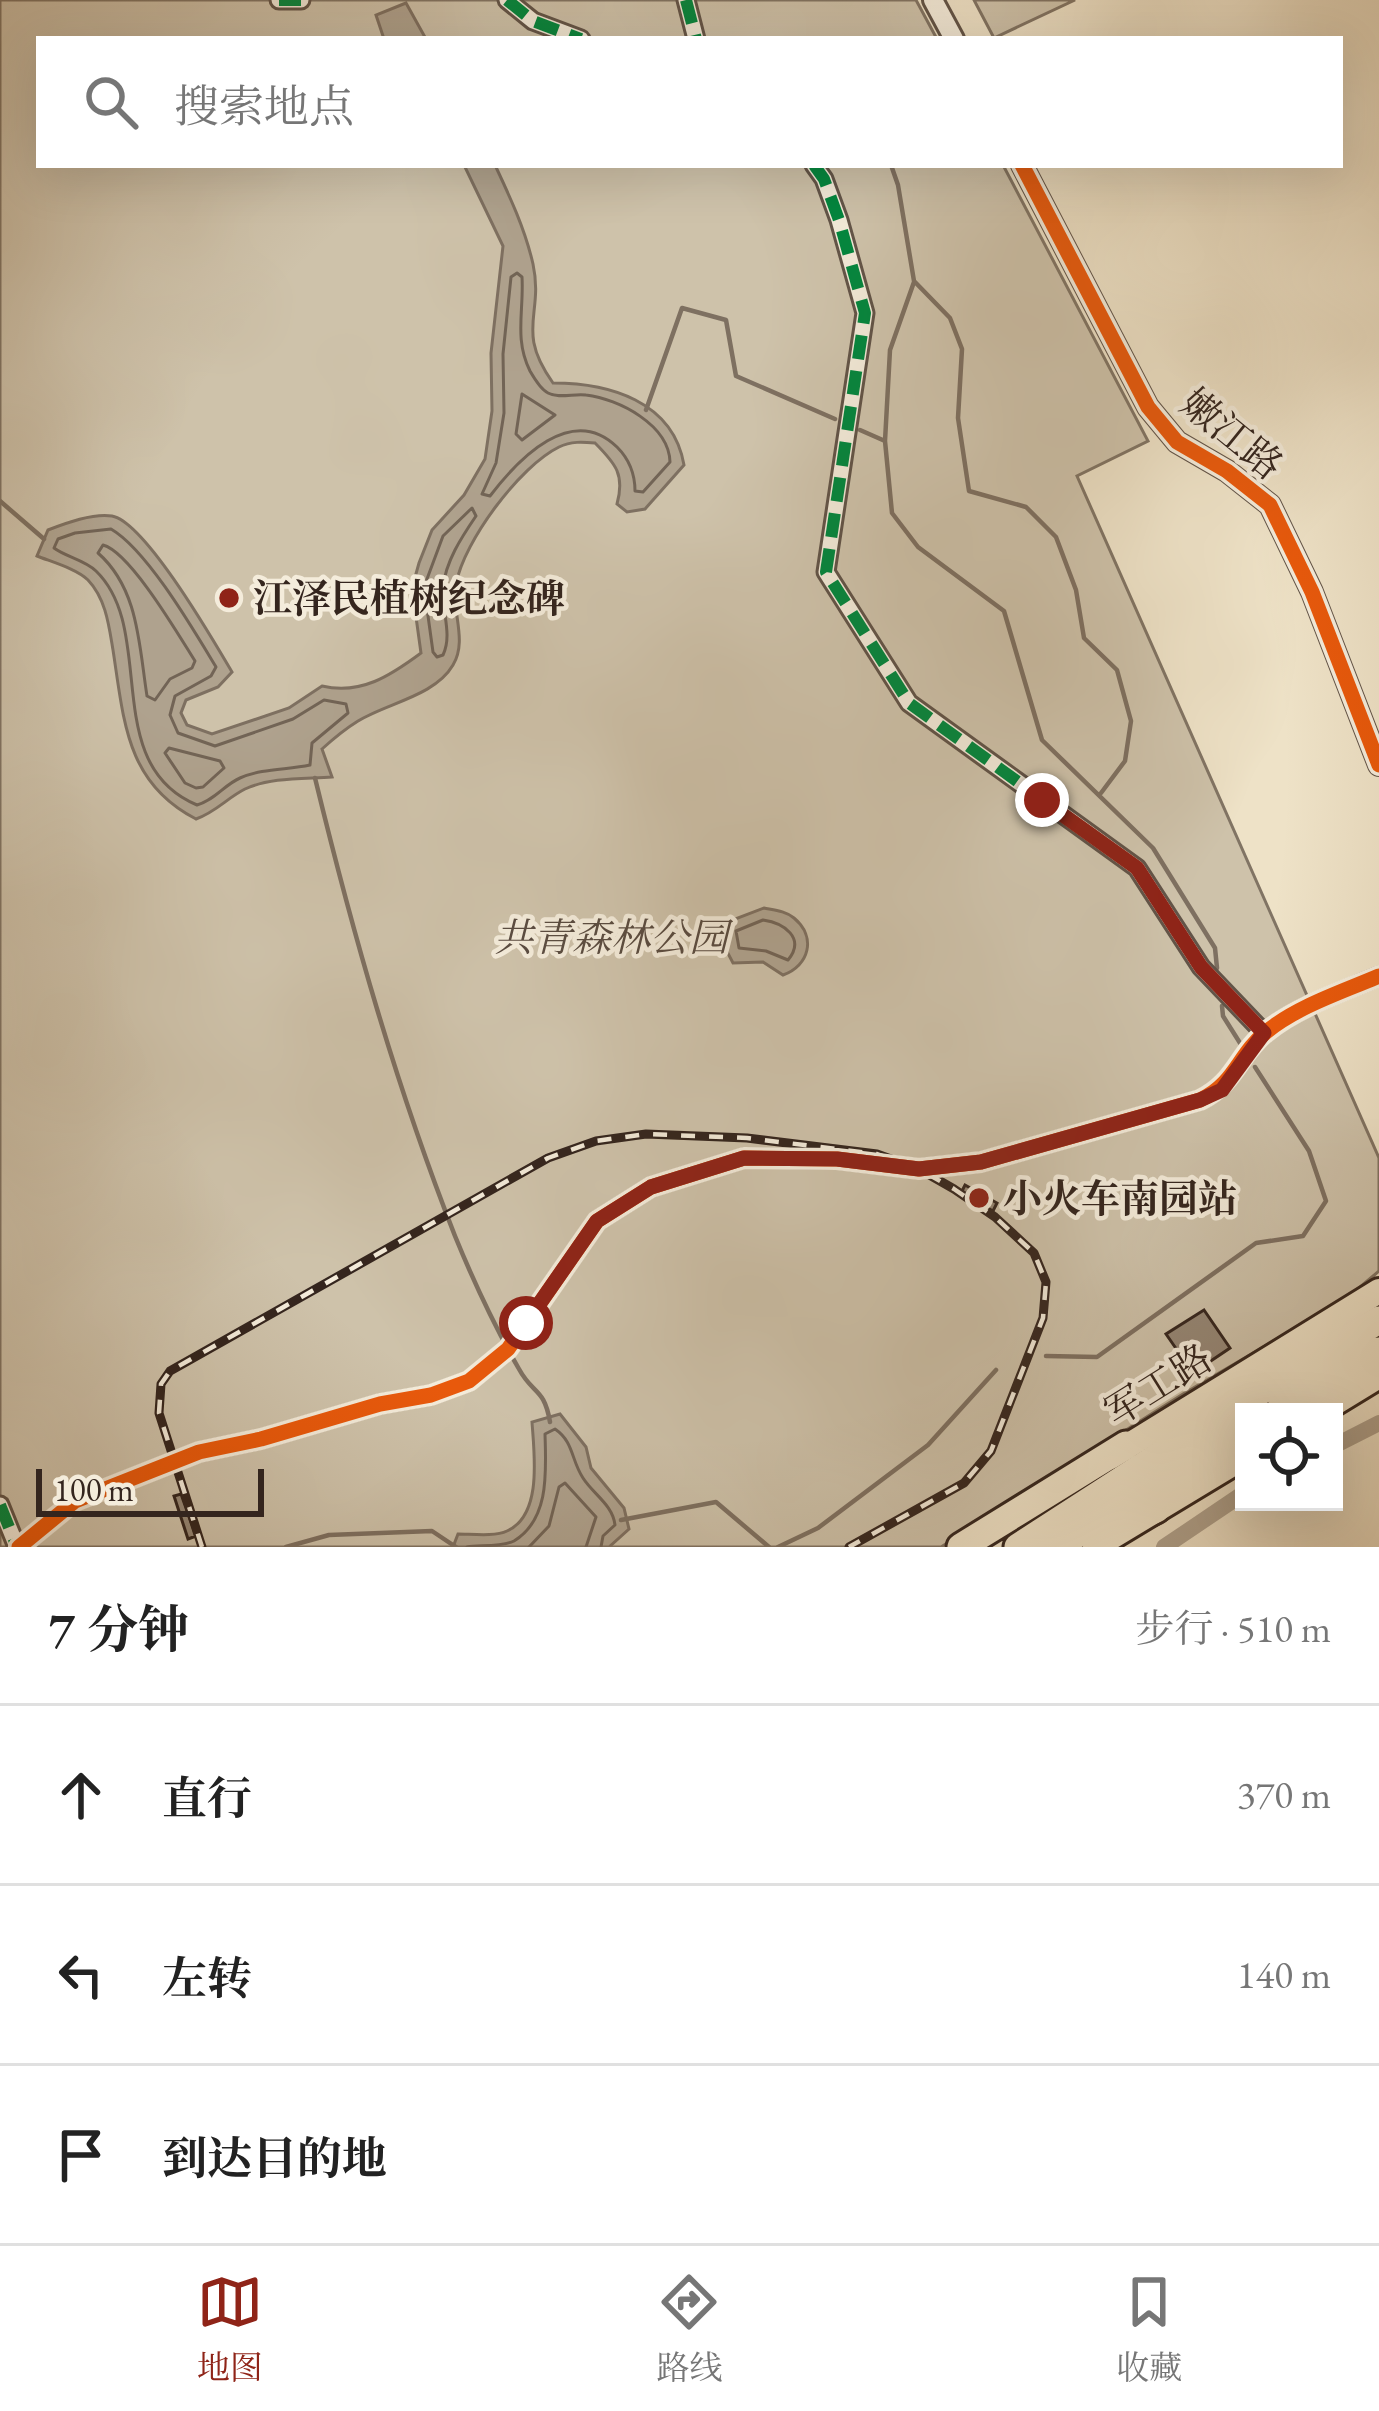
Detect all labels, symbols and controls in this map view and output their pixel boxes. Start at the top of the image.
search box [36,36,1343,168]
icon: search [78,69,144,135]
text: 搜索地点 [174,77,354,135]
street label: 嫩江路 [1170,377,1294,491]
place label: 江泽民植树纪念碑 [253,573,565,624]
marker: 江泽民植树纪念碑 [216,585,242,611]
route end [1015,773,1069,827]
park label: 共青森林公园 [494,912,734,963]
place label: 小火车南园站 [1003,1173,1237,1224]
marker: 小火车南园站 [966,1185,992,1211]
route start [499,1296,553,1350]
street label: 军工路 [1095,1332,1221,1438]
map controls [1235,1403,1343,1511]
button: locate [1235,1403,1343,1511]
scale bar [36,1463,264,1516]
text: 100 m [54,1468,134,1511]
text: 7 分钟 [48,1596,189,1662]
text: 步行 · 510 m [1135,1603,1331,1654]
icon: ahead [48,1762,114,1828]
text: 直行 [162,1769,252,1827]
text: 370 m [1237,1769,1331,1820]
icon: left [48,1942,114,2008]
text: 左转 [162,1949,252,2007]
text: 140 m [1237,1949,1331,2000]
icon: arrive [48,2122,114,2188]
text: 到达目的地 [162,2129,387,2187]
tab: 地图 [197,2269,263,2389]
tab: 路线 [656,2269,722,2389]
tab: 收藏 [1116,2269,1182,2389]

